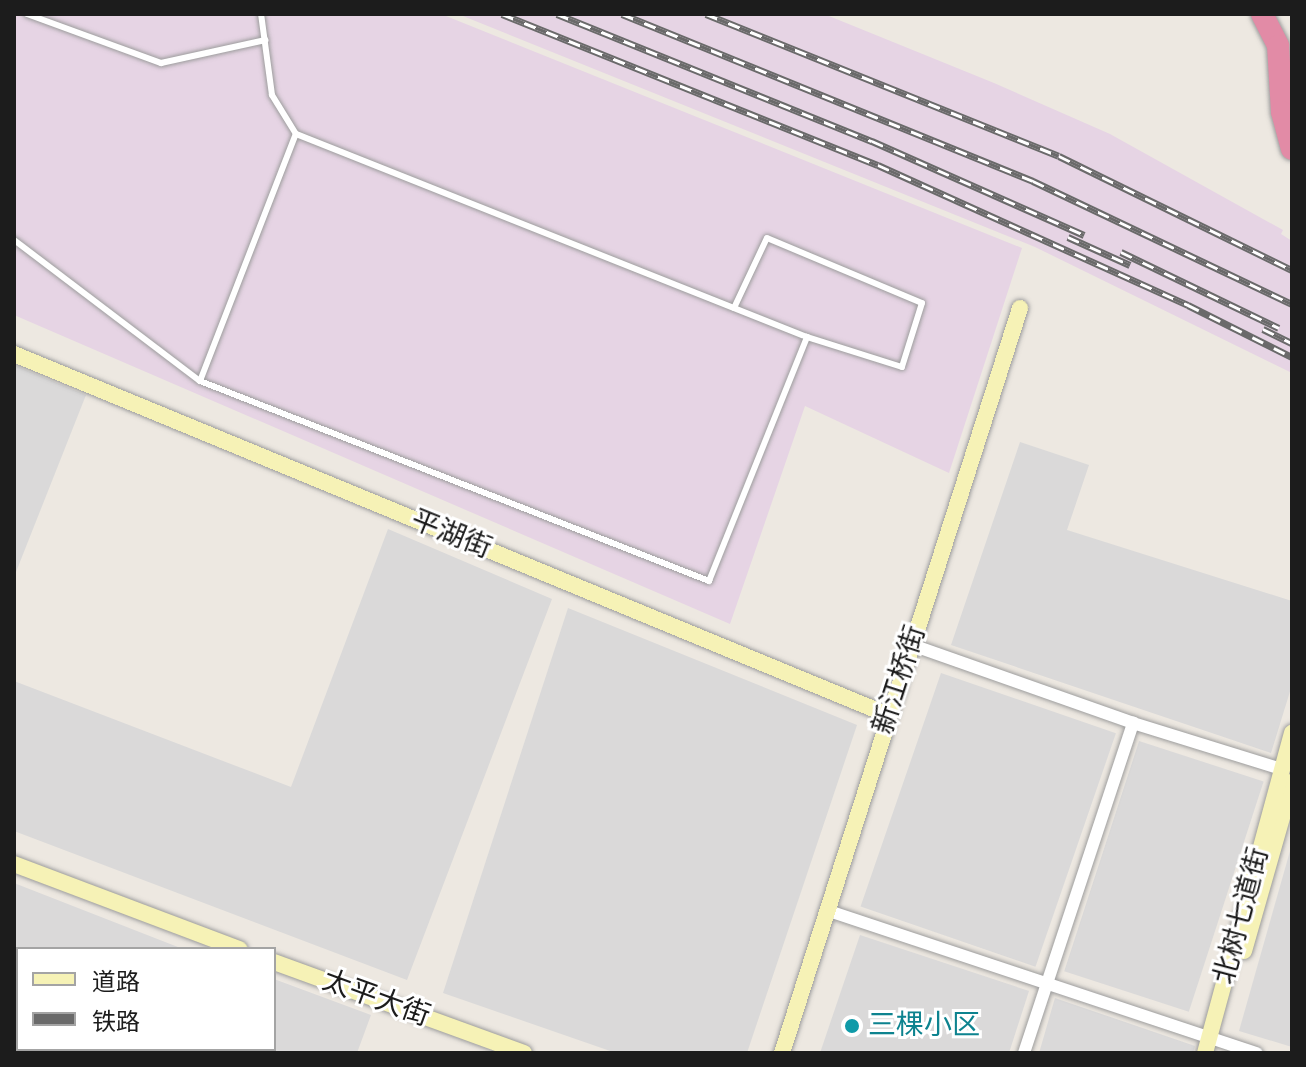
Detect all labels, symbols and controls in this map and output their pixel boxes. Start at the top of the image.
street label: 平湖街 [406,504,496,566]
street label: 新江桥街 [867,622,933,738]
street label: 北树七道街 [1208,844,1276,988]
legend [16,947,276,1051]
street label: 太平大街 [318,964,434,1034]
text: 道路 [92,968,140,997]
text: 铁路 [92,1008,140,1037]
place label: 三棵小区 [868,1009,980,1043]
marker: 三棵小区 [843,1017,861,1035]

